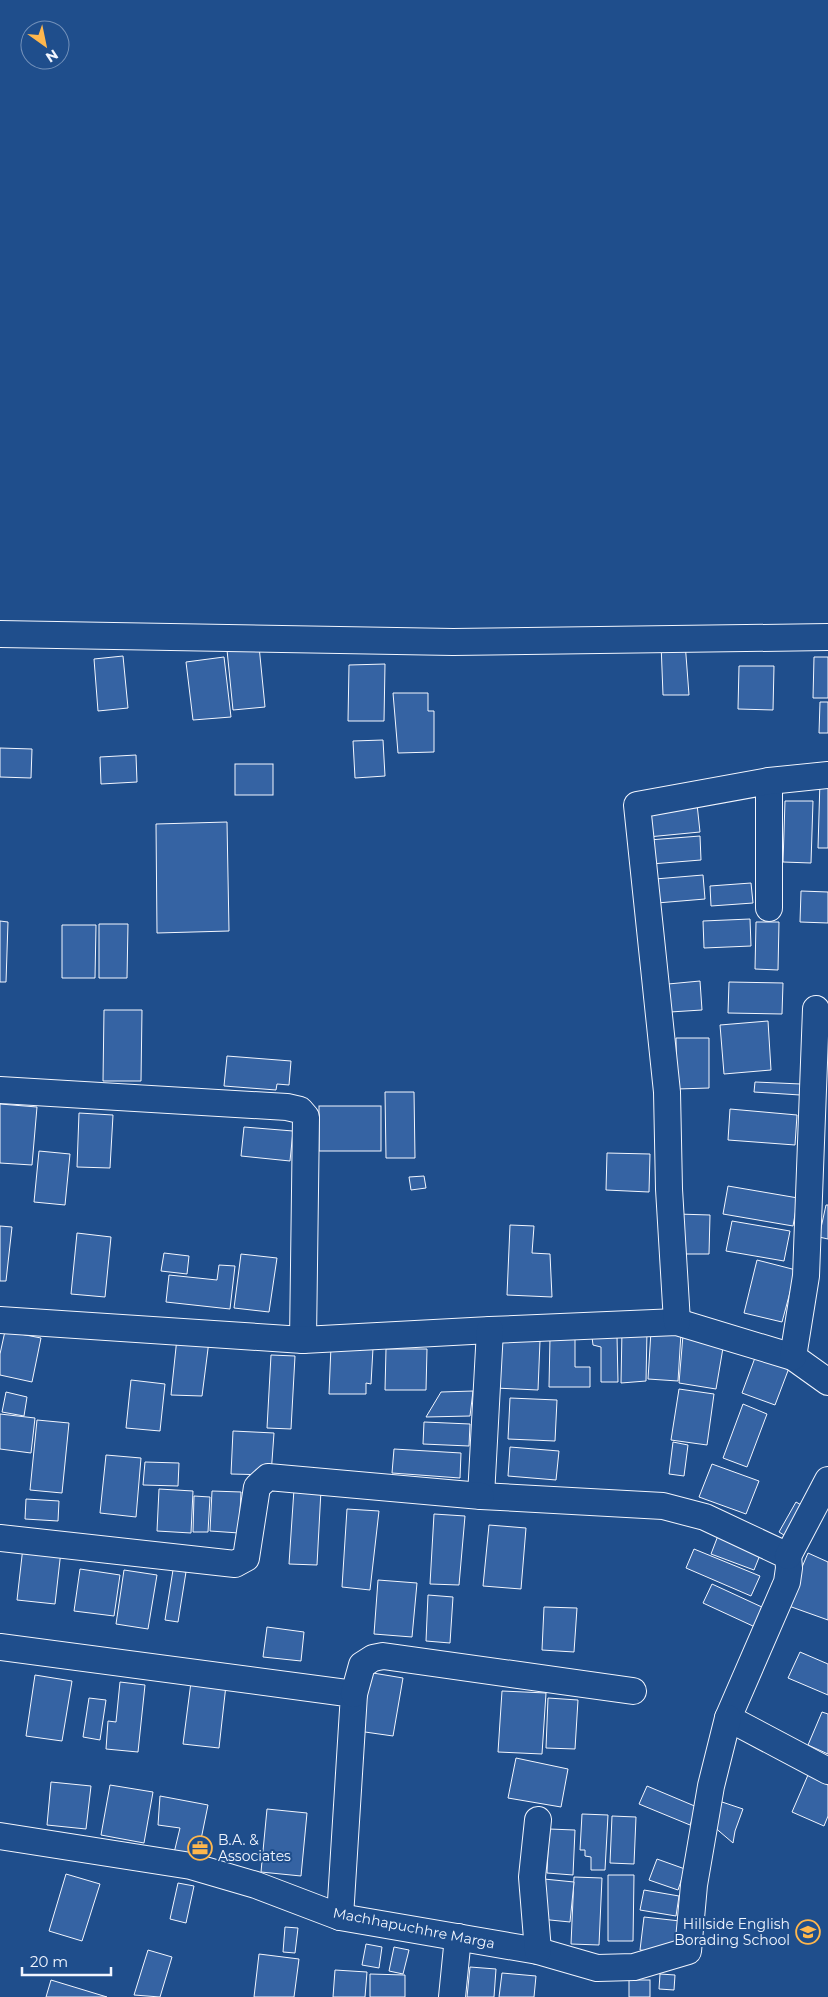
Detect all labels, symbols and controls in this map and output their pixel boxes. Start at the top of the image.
north arrow [20,20,70,70]
text: N [42,45,62,67]
place label: B.A. & Associates [218,1831,291,1865]
office icon: B.A. & Associates [187,1835,213,1861]
street label: Machhapuchhre Marga [331,1903,497,1953]
place label: Hillside English Borading School [674,1915,790,1949]
school or university icon: Hillside English Borading School [795,1919,821,1945]
scale bar [22,1944,111,1976]
text: 20 m [30,1952,68,1971]

